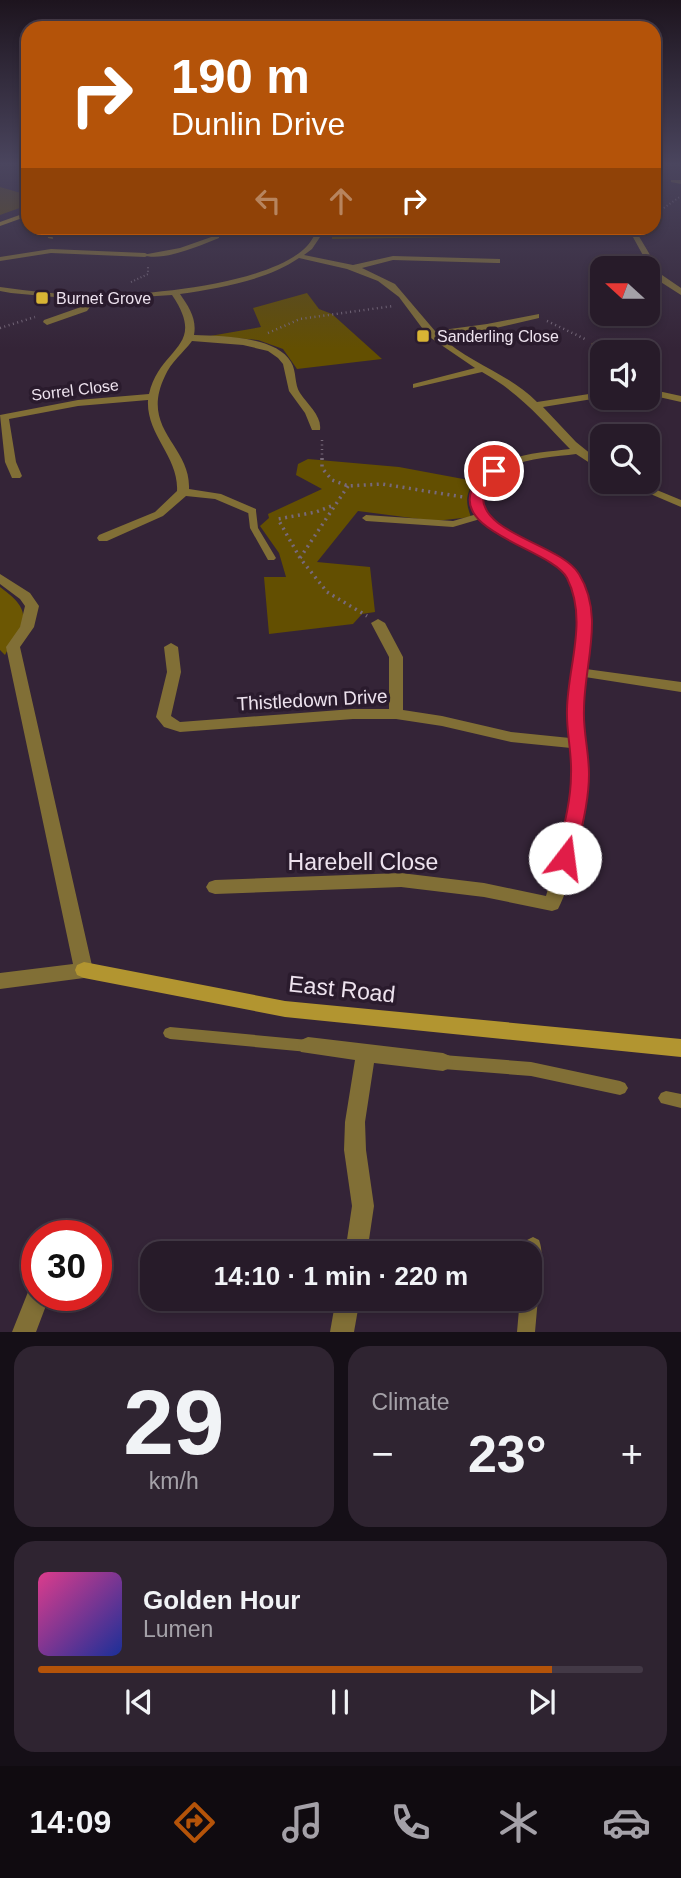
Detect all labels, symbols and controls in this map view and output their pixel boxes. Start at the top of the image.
icon: right [56,49,147,140]
text: 190 m [171,49,310,103]
text: Dunlin Drive [171,106,345,142]
icon: left [249,182,287,220]
icon: ahead [322,182,360,220]
icon: right [395,182,433,220]
north arrow [590,256,660,326]
map controls [590,256,660,494]
marker: Burnet Grove [34,290,50,306]
place label: Burnet Grove [56,290,151,307]
marker: Sanderling Close [415,328,431,344]
place label: Sanderling Close [437,328,559,345]
button: sound [590,340,660,410]
street label: Sorrel Close [30,376,120,404]
button: search [590,424,660,494]
pin [464,441,524,501]
icon: arrive [475,452,513,490]
street label: Thistledown Drive [236,686,388,714]
position arrow [528,821,602,895]
street label: Harebell Close [288,849,438,875]
street label: East Road [287,970,397,1008]
speed limit sign: 30 [21,1220,112,1311]
text: 14:10 · 1 min · 220 m [214,1261,468,1291]
text: 29 [123,1372,224,1473]
text: Climate [372,1389,449,1415]
text: 23° [468,1425,547,1483]
text: − [372,1433,394,1475]
text: + [621,1433,643,1475]
text: km/h [149,1468,199,1494]
text: Golden Hour [143,1585,300,1615]
text: Lumen [143,1616,213,1642]
icon: previous [120,1683,158,1721]
icon: pause [321,1683,359,1721]
icon: next [523,1683,561,1721]
icon: directions [170,1798,219,1847]
icon: music [278,1798,327,1847]
icon: phone [386,1798,435,1847]
icon: climate [494,1798,543,1847]
icon: car [602,1798,651,1847]
text: 14:09 [30,1804,111,1840]

